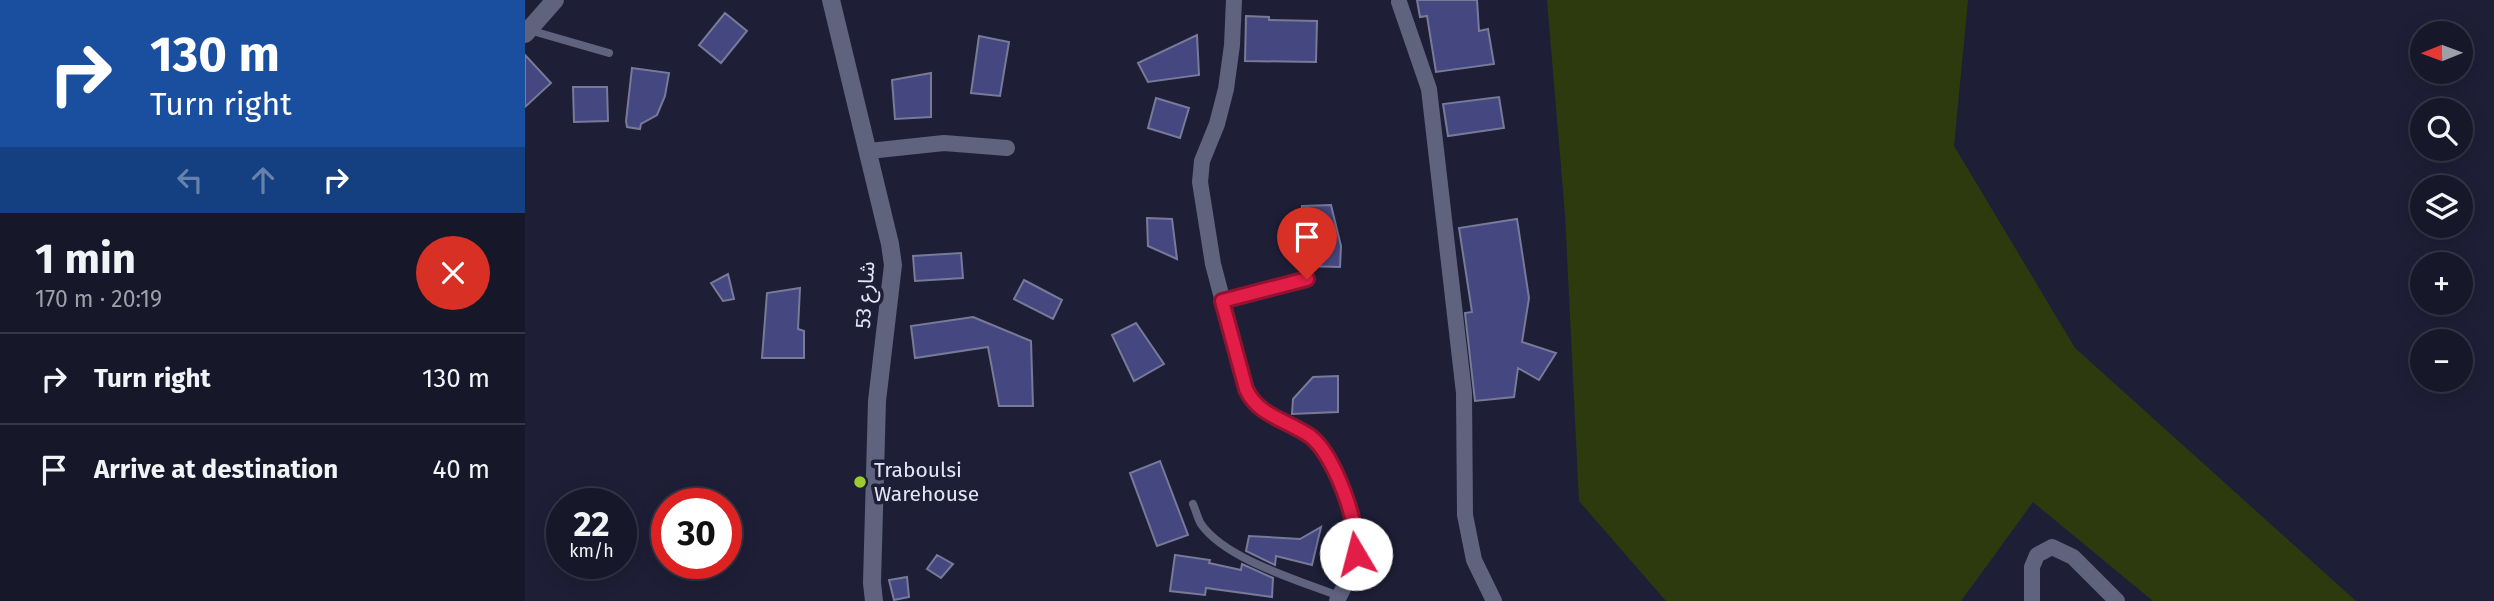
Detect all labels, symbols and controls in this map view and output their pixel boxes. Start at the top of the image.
north arrow [2410,21,2473,84]
map controls [2410,21,2473,392]
text: 130 m [150,25,280,84]
icon: right [35,28,126,119]
text: Turn right [150,85,292,123]
button: search [2410,98,2473,161]
icon: left [171,161,209,199]
icon: ahead [244,161,282,199]
icon: right [317,161,355,199]
button: layers [2410,175,2473,238]
pin [1277,207,1337,279]
icon: arrive [1288,218,1326,256]
text: 1 min [35,234,136,284]
button: close [416,236,490,310]
button: + [2410,252,2473,315]
street label: شارع 53 [850,260,882,330]
text: 170 m · 20:19 [35,285,162,313]
button: − [2410,329,2473,392]
icon: right [35,360,73,398]
text: Turn right [94,363,211,394]
text: 130 m [422,363,490,394]
icon: arrive [35,451,73,489]
text: Arrive at destination [94,454,338,485]
text: 40 m [432,454,490,485]
place label: Traboulsi Warehouse [874,457,979,507]
marker: Traboulsi Warehouse [852,474,868,490]
speed limit sign: 30 [651,488,742,579]
text: 22 [573,503,610,545]
position arrow [1319,517,1393,591]
text: km/h [569,540,614,562]

